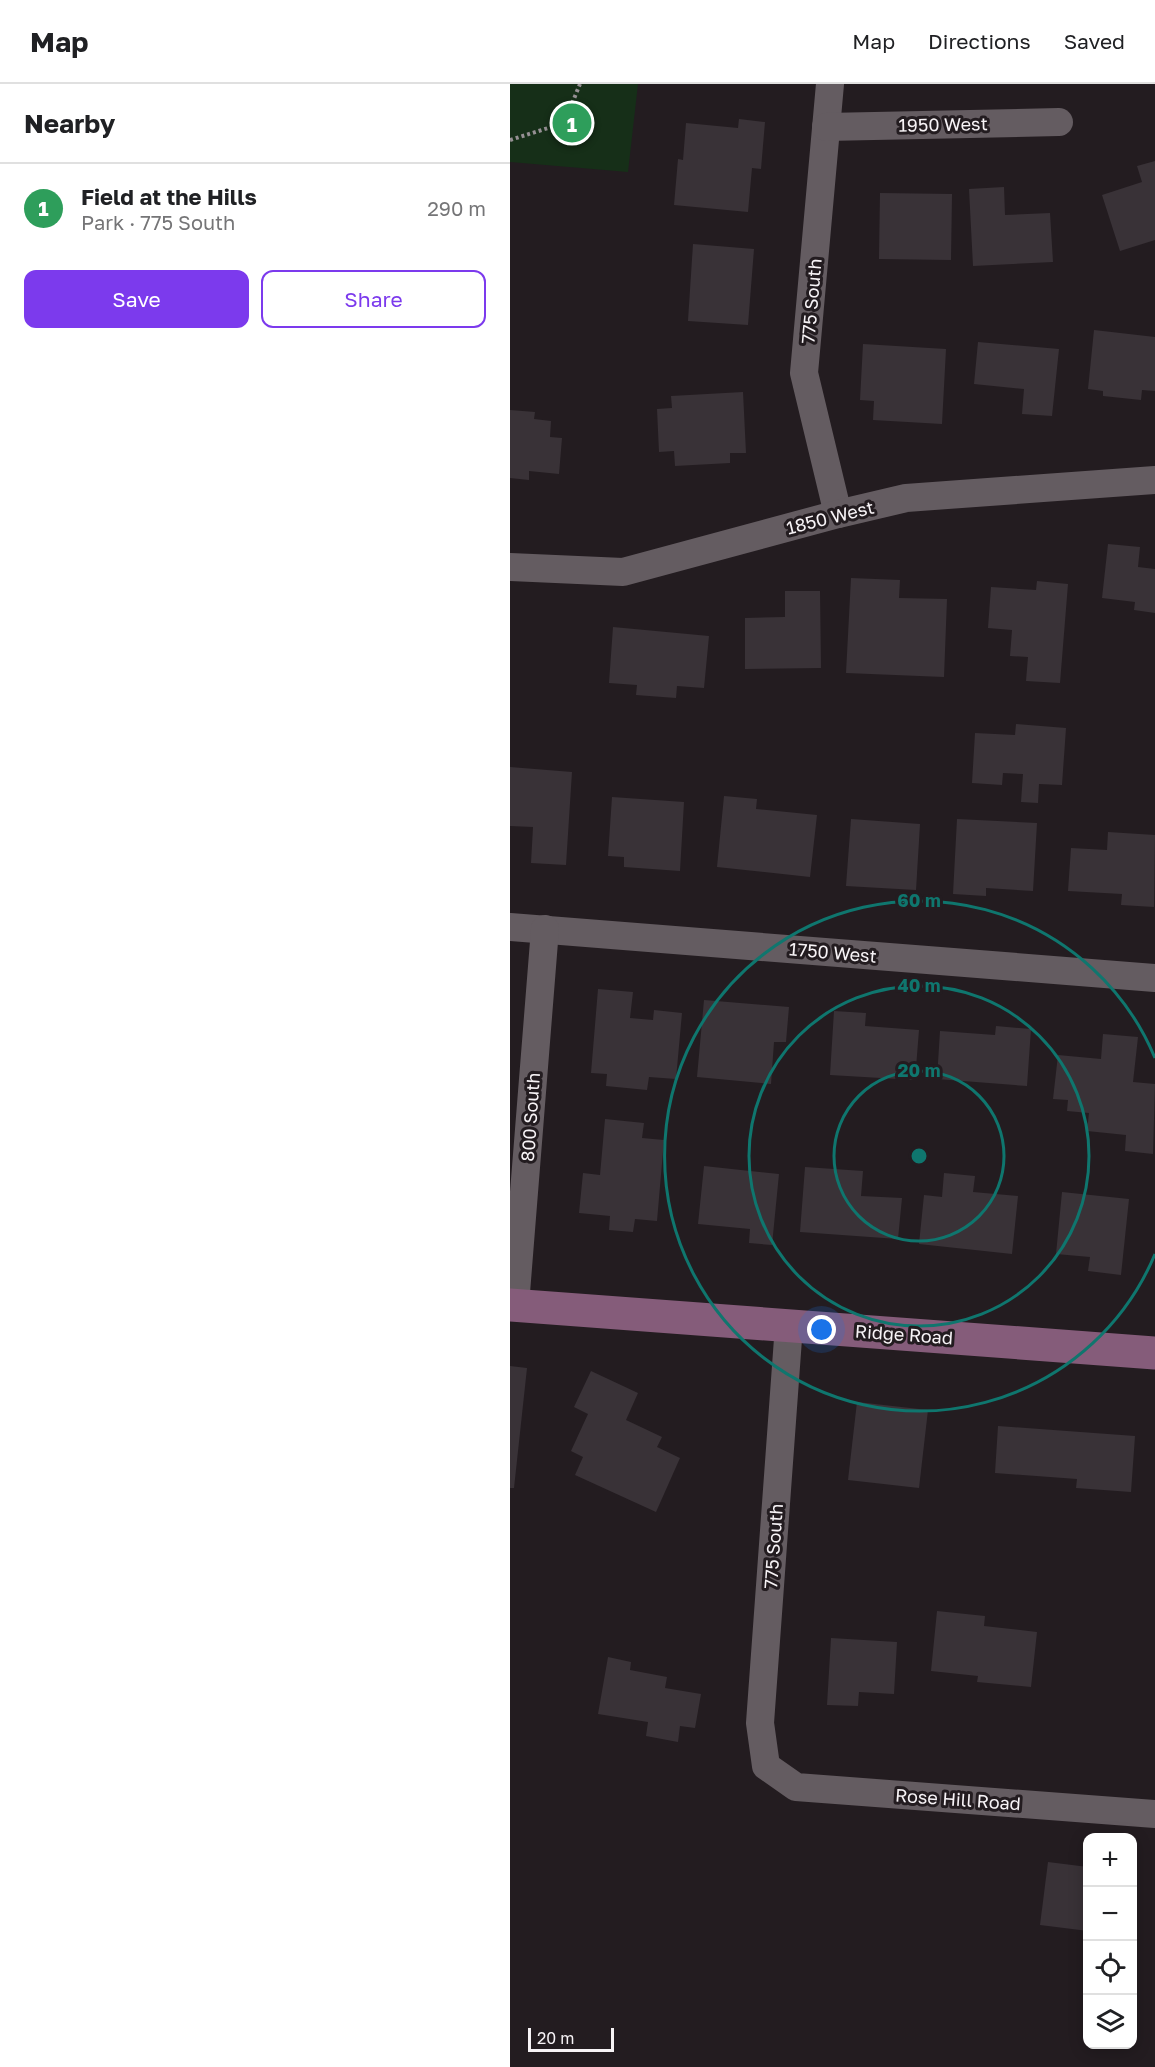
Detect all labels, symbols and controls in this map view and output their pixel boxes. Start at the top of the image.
text: Map [30,25,88,58]
text: Map [852,28,895,54]
text: Directions [928,28,1031,54]
text: Saved [1064,28,1125,54]
pin: 1 [552,100,592,146]
text: Nearby [24,108,115,139]
street label: 1950 West [898,112,988,136]
text: Field at the Hills [81,183,257,210]
text: 1 [38,196,49,220]
text: 290 m [427,196,486,220]
text: Park · 775 South [81,210,235,234]
street label: 775 South [796,257,826,345]
button: Save [24,270,249,328]
button: Share [261,270,486,328]
street label: 1850 West [784,495,876,539]
text: 60 m [897,889,941,911]
street label: 1750 West [788,937,878,967]
text: 40 m [897,974,941,996]
text: 20 m [898,1059,940,1081]
street label: 800 South [516,1072,544,1162]
centre of rings [909,1146,929,1166]
your location [807,1315,836,1344]
street label: Ridge Road [854,1320,954,1348]
street label: 775 South [759,1503,787,1589]
street label: Rose Hill Road [894,1784,1022,1814]
map controls [1083,1833,1137,2049]
button: + [1083,1833,1137,1887]
button: − [1083,1887,1137,1941]
button: locate [1083,1941,1137,1995]
button: layers [1083,1995,1137,2049]
scale bar [528,2025,614,2052]
text: 20 m [537,2028,574,2048]

